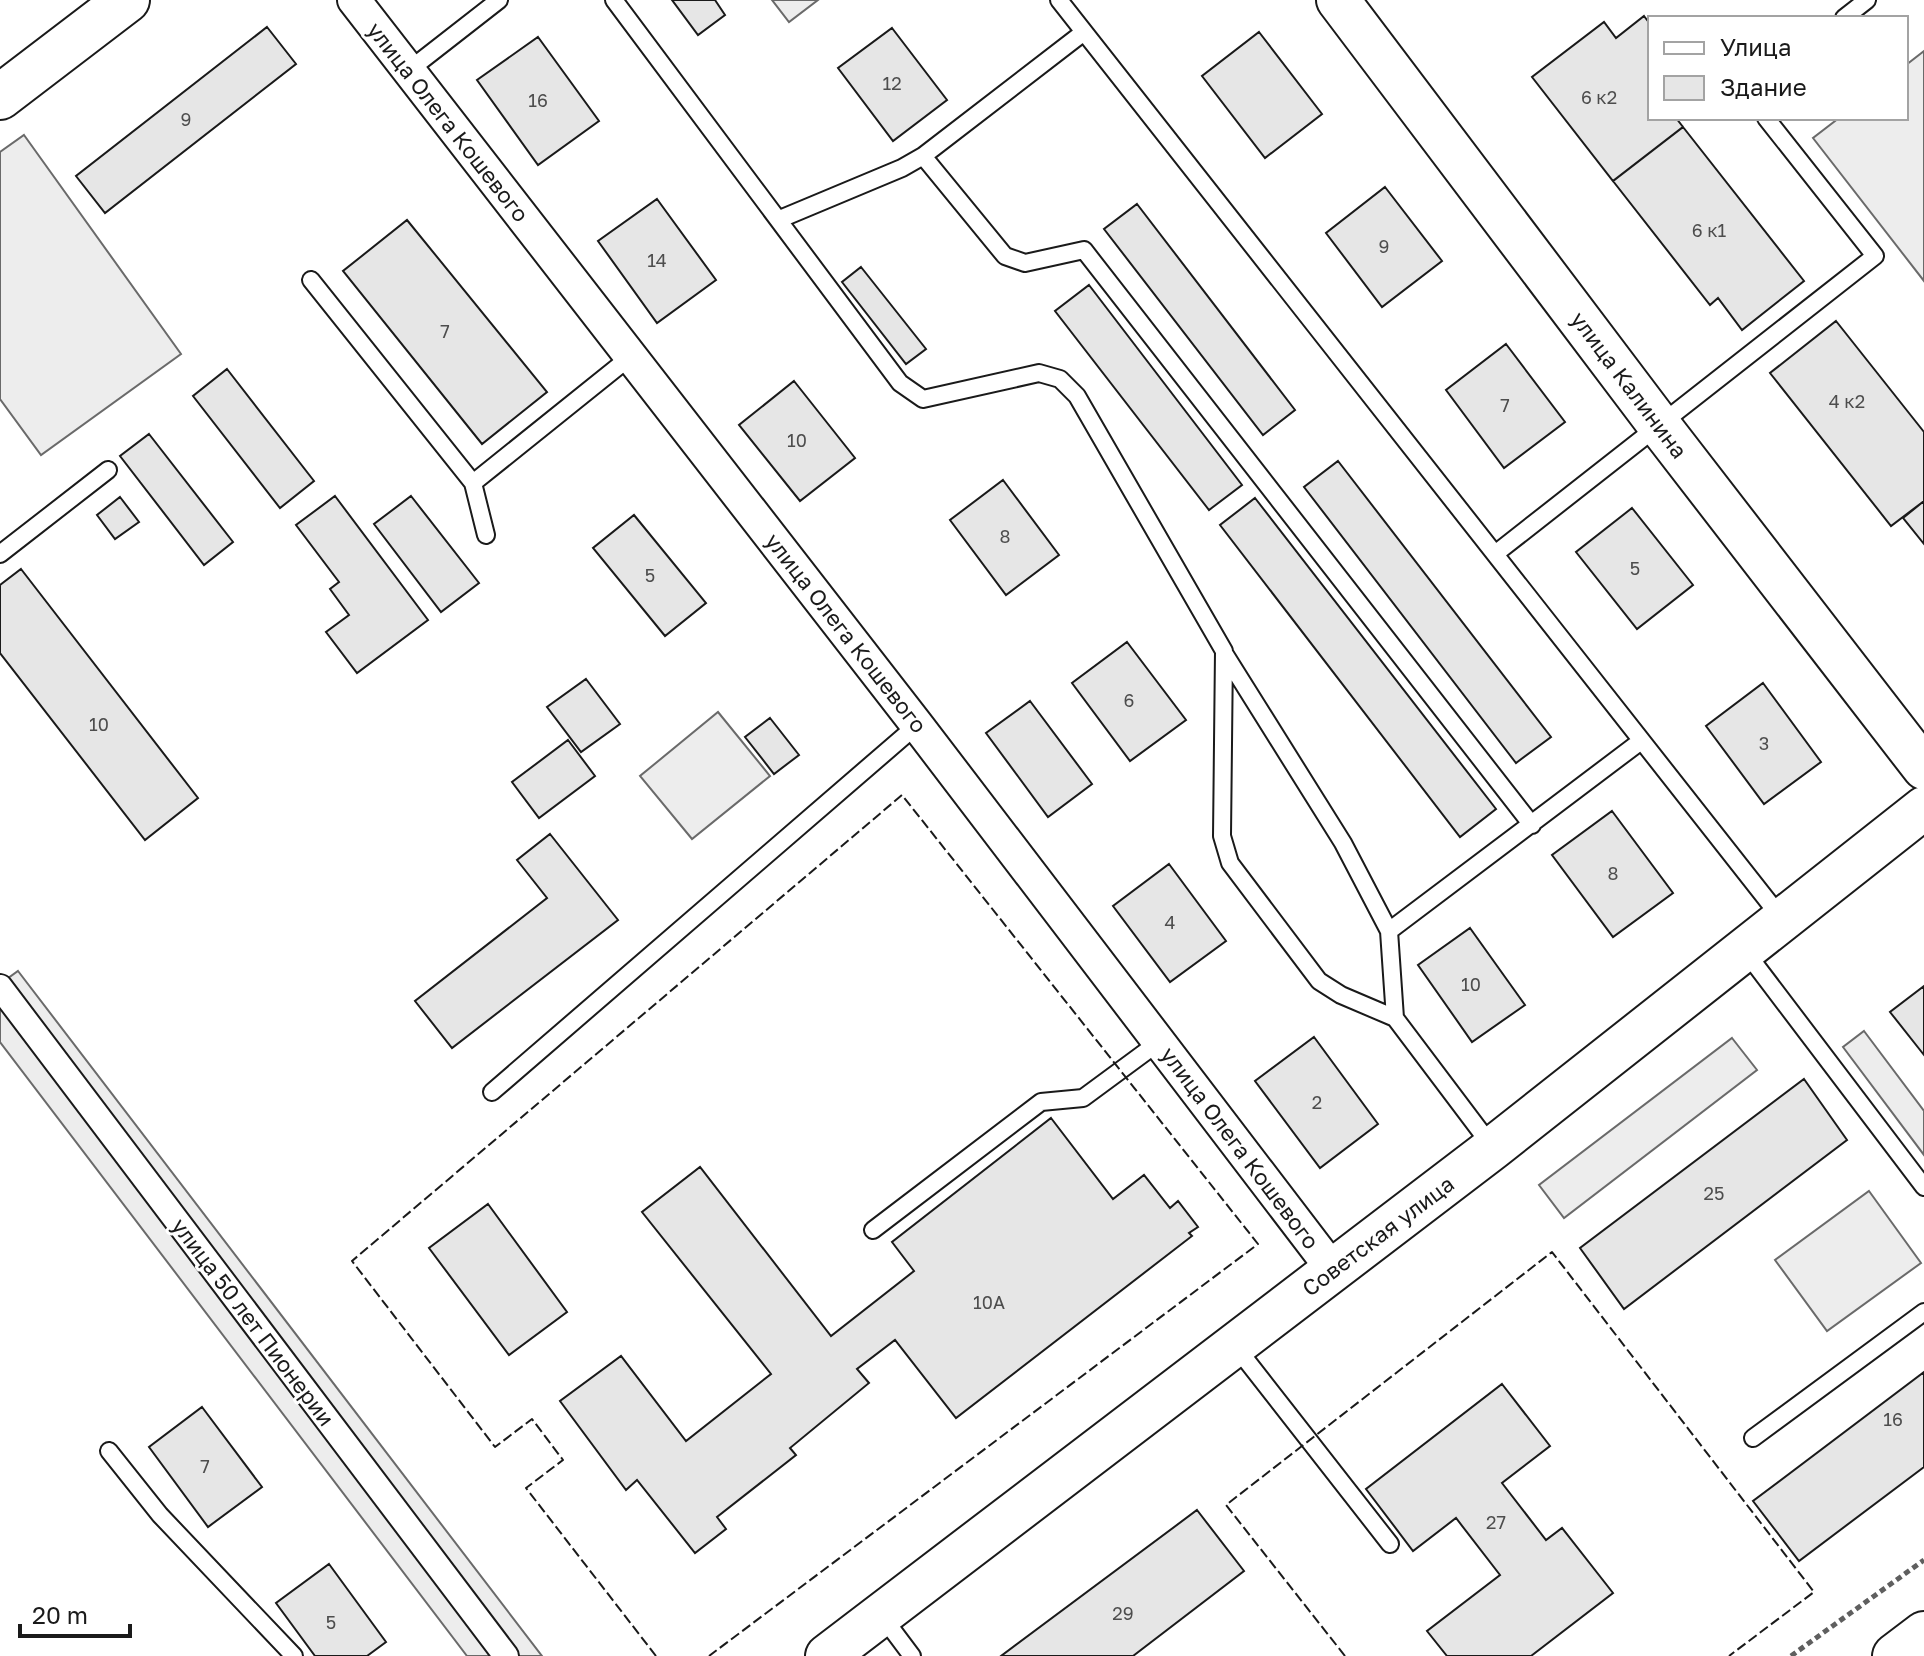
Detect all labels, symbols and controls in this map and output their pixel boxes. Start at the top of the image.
street label: улица Олега Кошевого [362,16,535,227]
legend [1648,16,1908,120]
text: Улица [1720,32,1792,61]
house number: 12 [882,72,902,94]
text: Здание [1720,72,1807,101]
house number: 6 к2 [1581,86,1617,108]
house number: 16 [528,89,548,111]
house number: 9 [181,108,191,130]
house number: 6 к1 [1692,219,1726,241]
house number: 9 [1379,235,1389,257]
house number: 14 [647,249,667,271]
street label: улица Калинина [1565,306,1693,463]
house number: 7 [440,320,450,342]
house number: 4 к2 [1829,390,1865,412]
house number: 7 [1500,394,1510,416]
house number: 10 [787,429,807,451]
house number: 8 [1000,525,1010,547]
street label: улица Олега Кошевого [760,527,933,738]
house number: 5 [1630,557,1640,579]
house number: 5 [645,564,655,586]
house number: 6 [1124,689,1134,711]
house number: 10 [89,713,109,735]
house number: 3 [1759,732,1769,754]
house number: 8 [1608,862,1618,884]
house number: 4 [1165,911,1176,933]
house number: 10 [1461,973,1481,995]
street label: улица Олега Кошевого [1156,1041,1325,1254]
house number: 2 [1312,1091,1322,1113]
street label: Советская улица [1296,1170,1459,1301]
house number: 25 [1704,1182,1724,1204]
street label: улица 50 лет Пионерии [166,1212,340,1431]
house number: 10А [973,1291,1005,1313]
house number: 16 [1883,1408,1903,1430]
house number: 7 [200,1455,210,1477]
house number: 27 [1486,1511,1506,1533]
scale bar [20,1588,130,1638]
text: 20 m [32,1600,88,1629]
house number: 29 [1112,1602,1134,1624]
house number: 5 [326,1611,336,1633]

